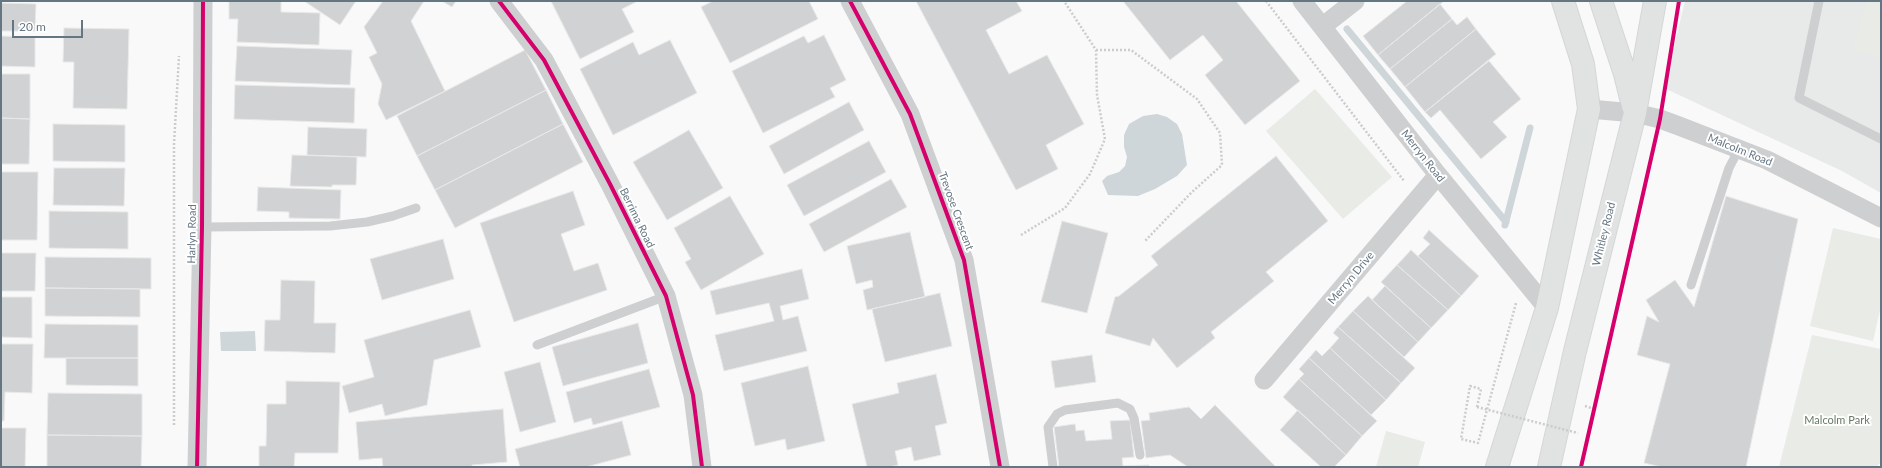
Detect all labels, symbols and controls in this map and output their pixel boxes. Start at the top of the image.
scale bar [14,12,85,38]
text: 20 m [19,19,46,34]
street label: Merryn Road [1398,127,1448,185]
street label: Malcolm Road [1706,131,1774,169]
street label: Trevose Crescent [936,170,976,252]
street label: Berrima Road [617,186,657,250]
street label: Whitley Road [1590,201,1618,267]
street label: Harlyn Road [185,204,199,264]
street label: Merryn Drive [1325,249,1377,307]
park label: Malcolm Park [1804,413,1870,427]

